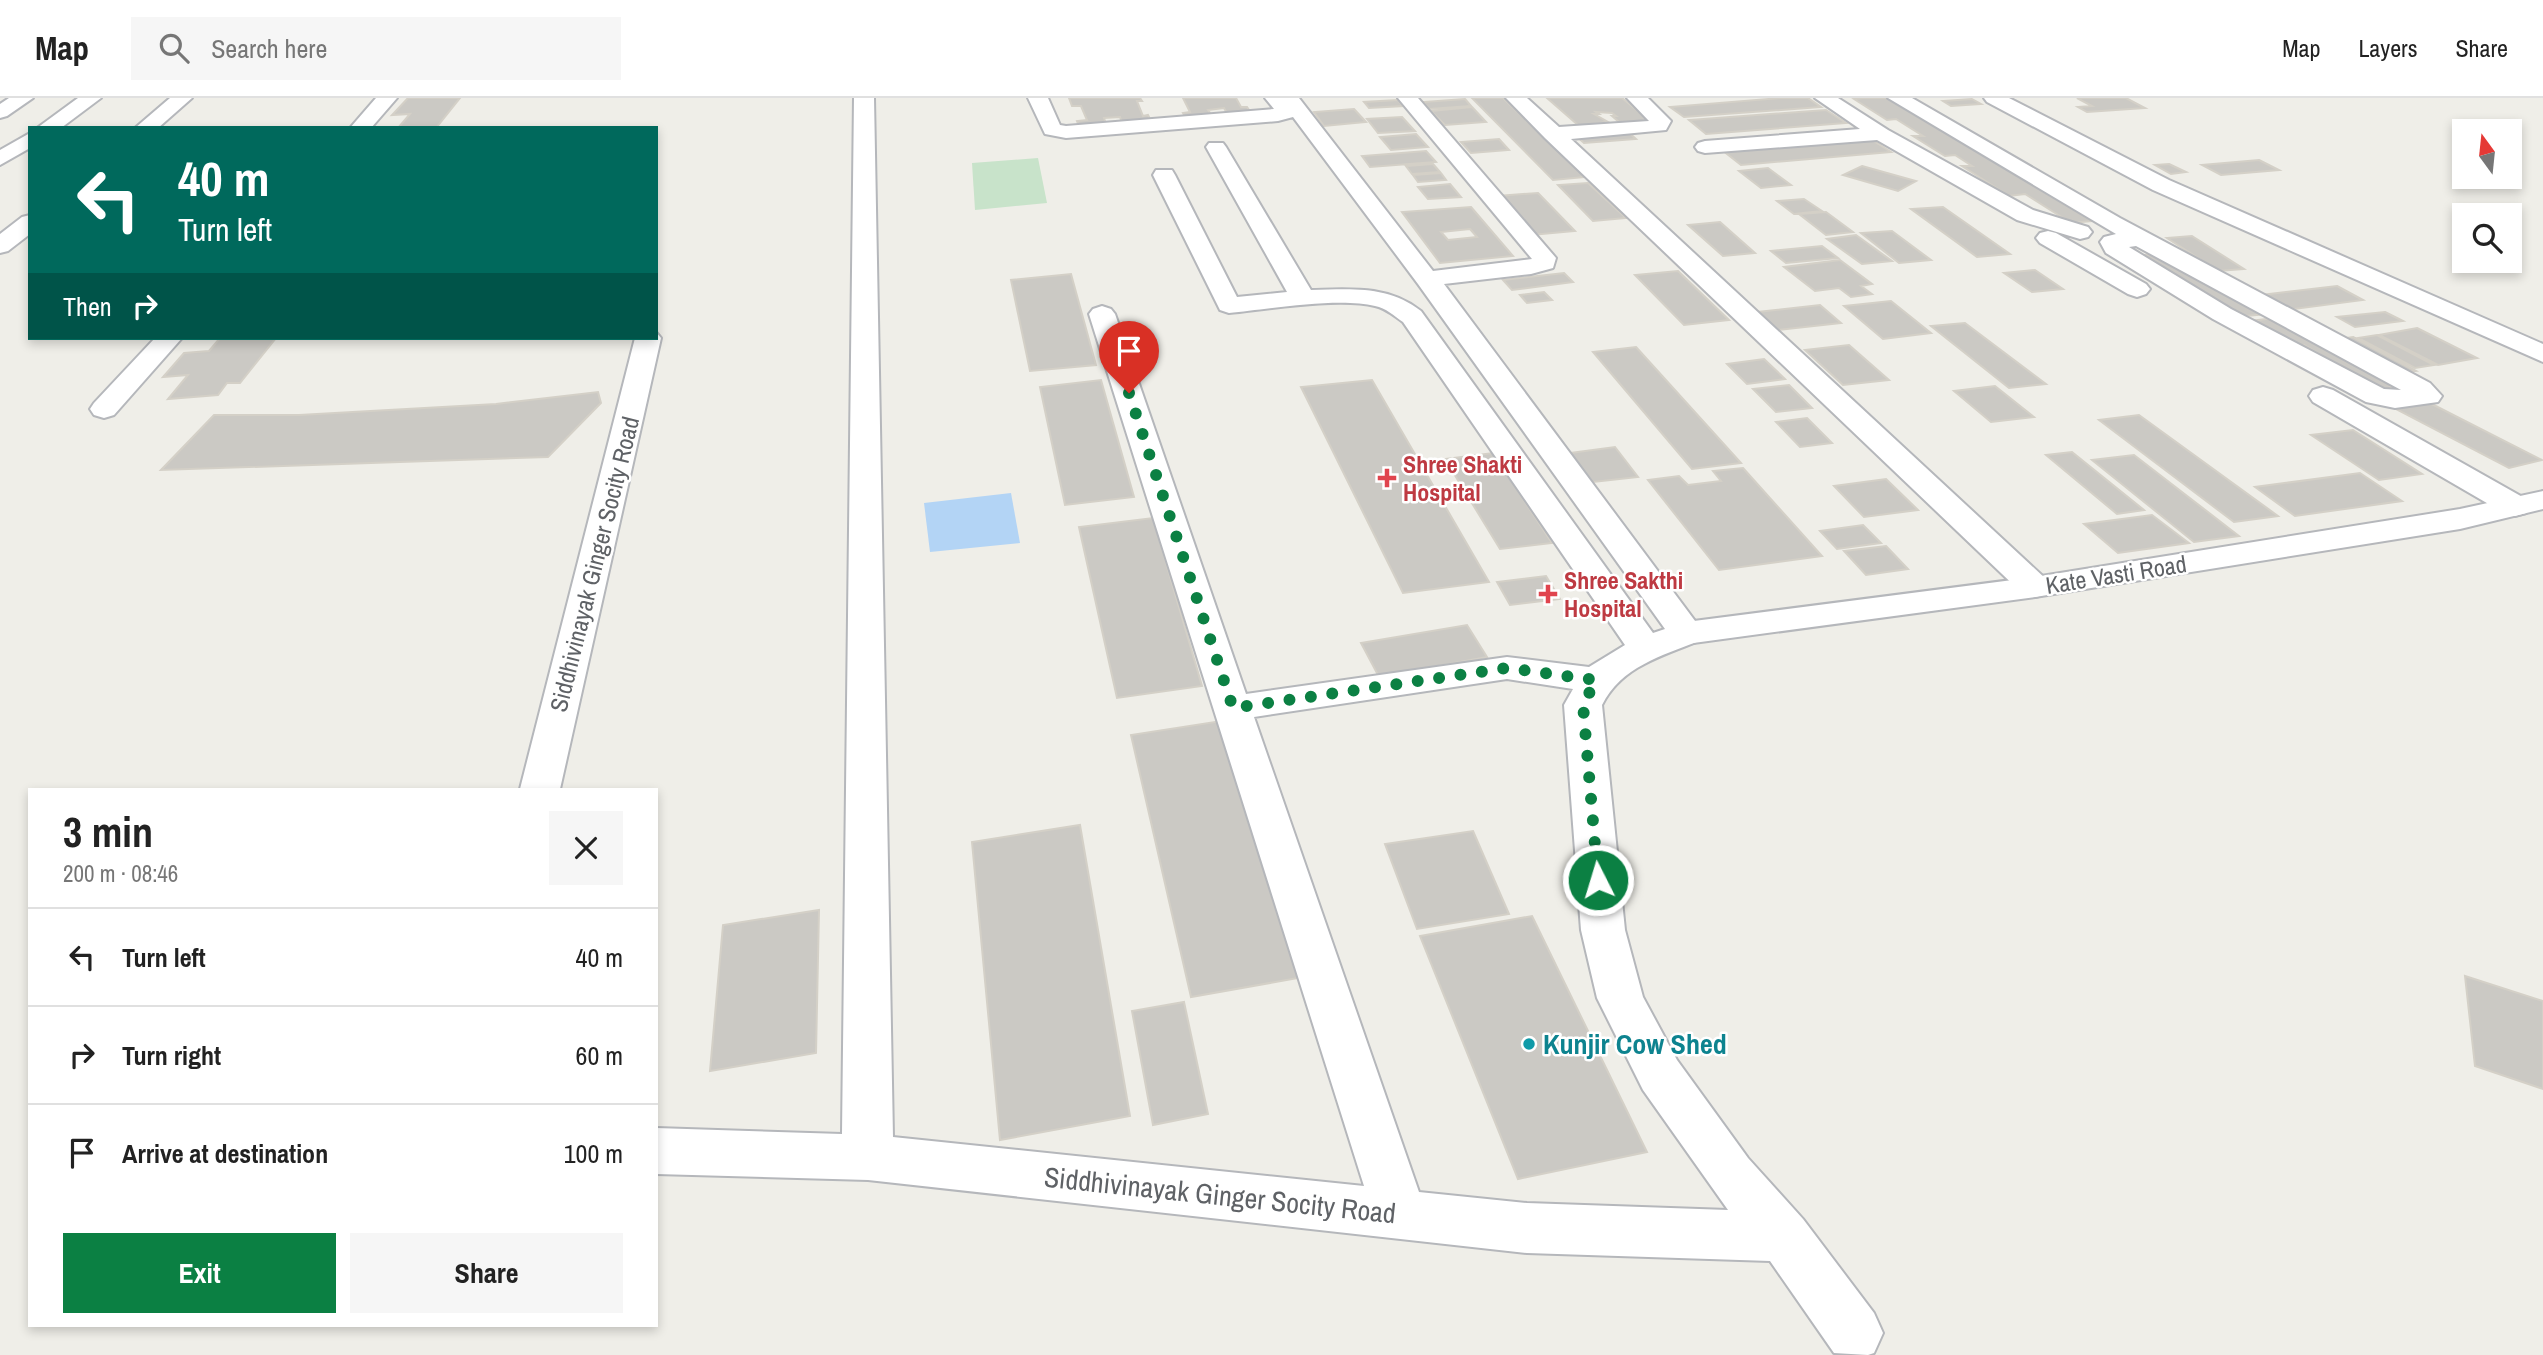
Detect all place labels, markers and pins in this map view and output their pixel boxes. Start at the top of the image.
pin [1099,321,1159,393]
place label: Shree Shakti Hospital [1403,448,1522,508]
marker: Shree Shakti Hospital [1377,468,1397,488]
place label: Shree Sakthi Hospital [1564,564,1683,624]
marker: Shree Sakthi Hospital [1538,584,1558,604]
place label: Kunjir Cow Shed [1543,1025,1727,1063]
marker: Kunjir Cow Shed [1521,1036,1537,1052]

